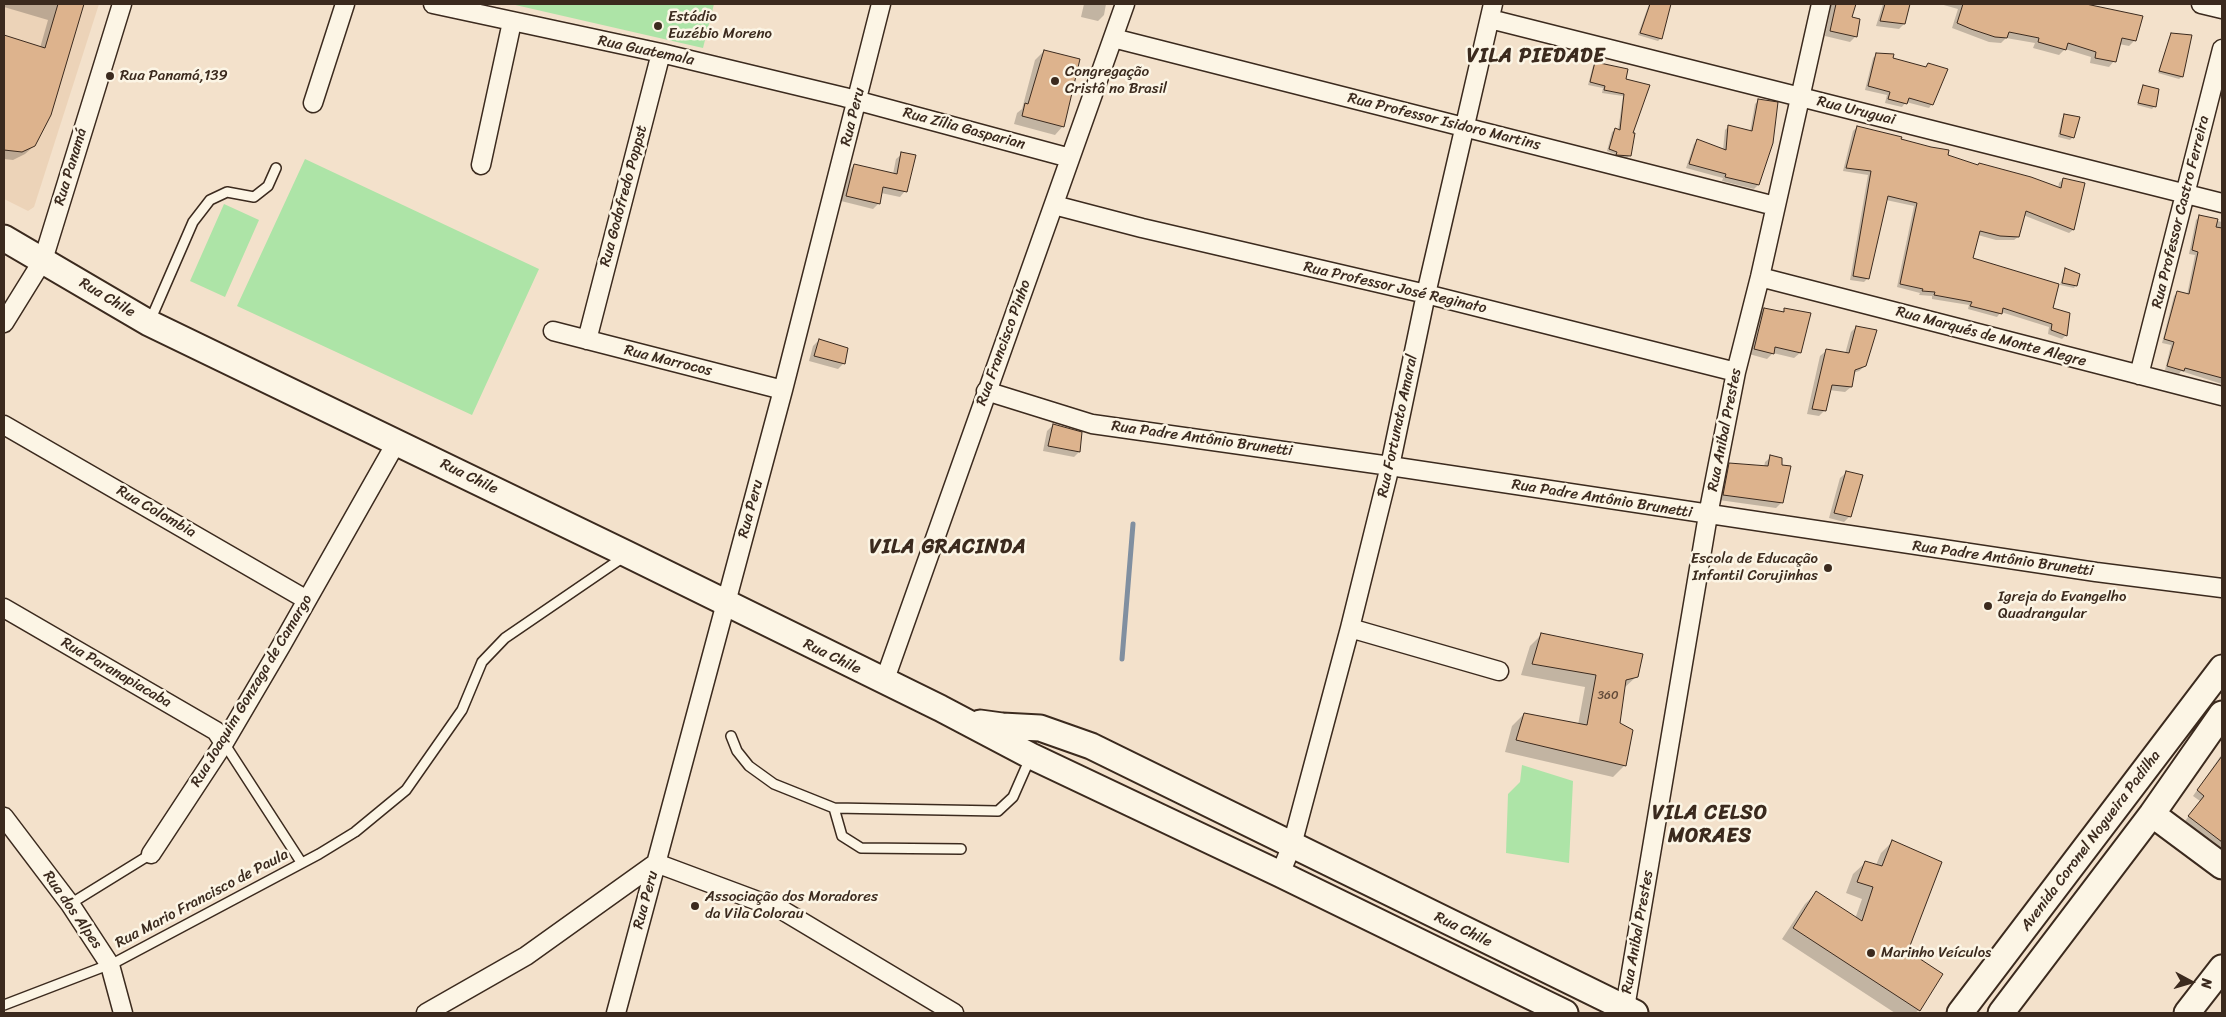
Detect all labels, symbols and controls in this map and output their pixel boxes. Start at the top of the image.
place label: Estádio Euzébio Moreno [668,8,772,43]
marker: Estádio Euzébio Moreno [652,20,664,32]
street label: Rua Guatemala [596,32,696,70]
district label: VILA PIEDADE [1465,45,1607,69]
place label: Congregação Cristâ no Brasil [1065,63,1167,98]
place label: Rua Panamá,139 [120,67,228,85]
marker: Rua Panamá,139 [104,70,116,82]
marker: Congregação Cristâ no Brasil [1049,75,1061,87]
street label: Rua Peru [837,86,869,148]
street label: Rua Professor Isidoro Martins [1346,89,1542,155]
street label: Rua Uruguai [1815,93,1897,129]
street label: Rua Zília Gasparian [901,104,1027,154]
street label: Rua Professor Castro Ferreira [2148,114,2214,310]
street label: Rua Godofredo Poppst [596,123,652,269]
street label: Rua Panamá [51,126,91,208]
street label: Rua Professor José Reginato [1302,258,1488,318]
street label: Rua Chile [76,274,138,322]
street label: Rua Francisco Pinho [973,278,1035,408]
street label: Rua Marqués de Monte Alegre [1894,303,2088,371]
street label: Rua Marrocos [622,341,714,381]
street label: Rua Fortunato Amaral [1374,353,1422,499]
street label: Rua Anibal Prestes [1704,367,1746,493]
street label: Rua Padre Antônio Brunetti [1110,417,1294,461]
street label: Rua Chile [437,455,501,499]
street label: Rua Padre Antônio Brunetti [1510,476,1694,522]
street label: Rua Peru [735,478,767,540]
street label: Rua Colombia [113,482,199,542]
district label: VILA GRACINDA [869,536,1027,560]
street label: Rua Padre Antônio Brunetti [1911,537,2095,581]
place label: Escola de Educação Infantil Corujinhas [1691,550,1818,585]
marker: Escola de Educação Infantil Corujinhas [1822,562,1834,574]
place label: Igreja do Evangelho Quadrangular [1998,588,2126,623]
street label: Rua Joaquim Gonzaga de Camargo [187,592,317,790]
marker: Igreja do Evangelho Quadrangular [1982,600,1994,612]
street label: Rua Paranapiacaba [58,634,174,712]
street label: Rua Chile [800,635,864,679]
house number: 360 [1598,689,1618,703]
street label: Avenida Coronel Nogueira Padilha [2017,747,2165,935]
district label: VILA CELSO MORAES [1652,802,1768,849]
street label: Rua Mario Francisco de Paula [112,846,292,952]
street label: Rua dos Alpes [39,868,105,952]
street label: Rua Peru [630,869,662,931]
street label: Rua Anibal Prestes [1618,869,1658,995]
place label: Associação dos Moradores da Vila Colorau [705,888,878,923]
marker: Associação dos Moradores da Vila Colorau [689,900,701,912]
street label: Rua Chile [1431,908,1495,952]
place label: Marinho Veículos [1881,944,1991,962]
marker: Marinho Veículos [1865,947,1877,959]
north arrow [2166,957,2216,1007]
text: N [2193,977,2219,990]

